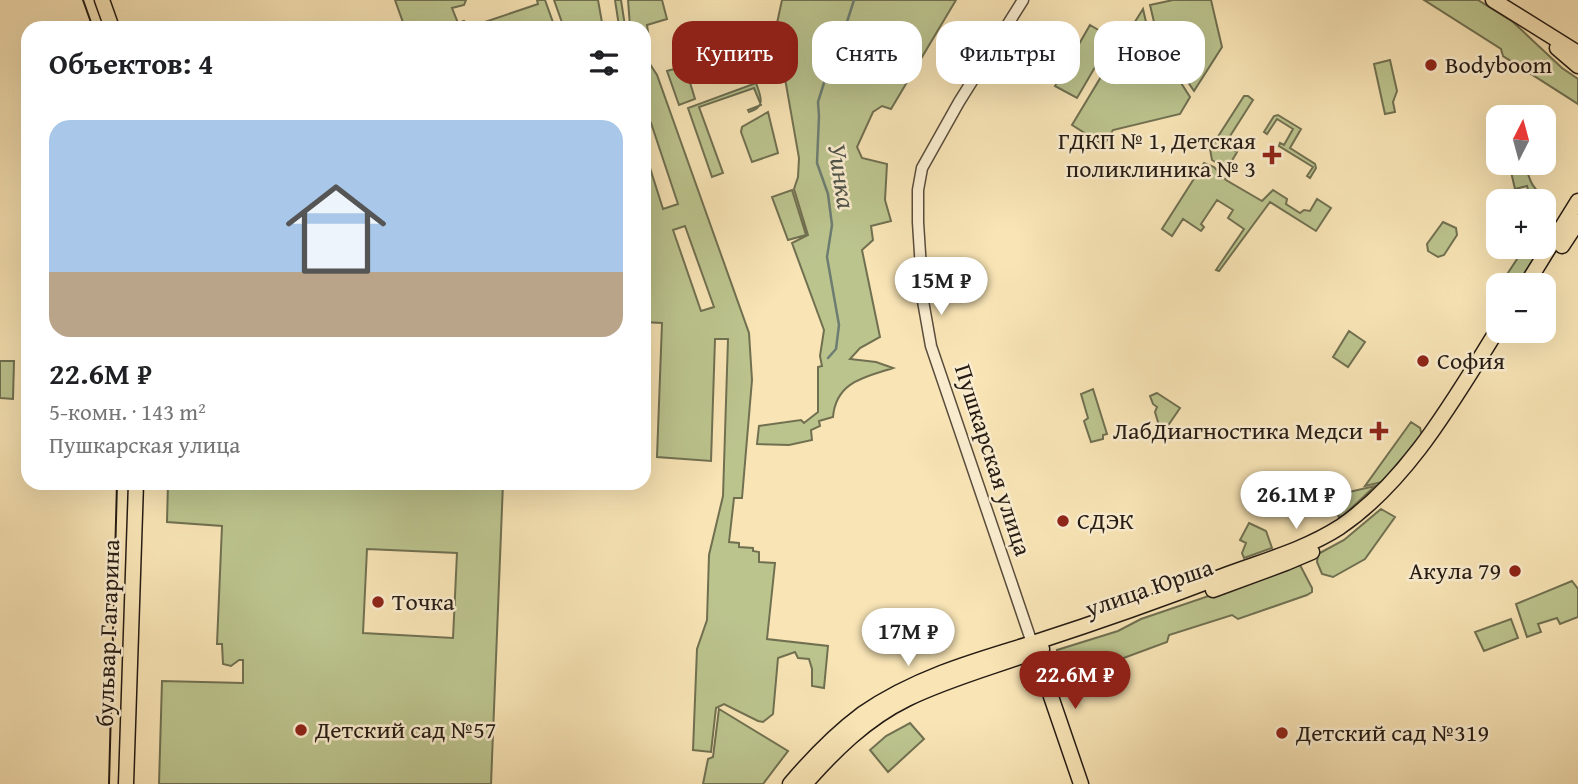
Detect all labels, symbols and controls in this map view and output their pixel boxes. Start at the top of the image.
chip: Купить [672,21,798,84]
chip: Снять [812,21,922,84]
chip: Фильтры [936,21,1080,84]
chip: Новое [1094,21,1205,84]
text: Объектов: 4 [49,41,213,85]
icon: filters [585,44,623,82]
place label: Bodyboom [1445,47,1553,82]
marker: Bodyboom [1423,57,1439,73]
north arrow [1486,105,1556,175]
map controls [1486,105,1556,343]
place label: ГДКП № 1, Детская поликлиника № 3 [1058,123,1256,186]
water label: Уинка [818,140,867,211]
marker: ГДКП № 1, Детская поликлиника № 3 [1262,145,1282,165]
icon: home [273,166,399,292]
button: + [1486,189,1556,259]
pin: 15M ₽ [892,258,990,317]
text: 15M ₽ [911,263,971,296]
button: − [1486,273,1556,343]
place label: София [1437,343,1505,378]
text: 22.6M ₽ [49,351,152,395]
marker: София [1415,353,1431,369]
street label: Пушкарская улица [946,360,1041,561]
text: 5-комн. · 143 m² [49,395,206,428]
place label: ЛабДиагностика Медси [1113,413,1363,448]
marker: ЛабДиагностика Медси [1369,421,1389,441]
text: Пушкарская улица [49,428,240,461]
pin: 26.1M ₽ [1231,472,1361,531]
text: 26.1M ₽ [1256,477,1336,510]
place label: СДЭК [1077,503,1134,538]
marker: СДЭК [1055,513,1071,529]
street label: бульвар Гагарина [87,538,128,727]
street label: улица Юрша [1079,549,1218,626]
place label: Акула 79 [1409,553,1501,588]
marker: Акула 79 [1507,563,1523,579]
place label: Точка [392,584,455,619]
marker: Точка [370,594,386,610]
pin: 17M ₽ [859,608,957,668]
text: 17M ₽ [878,614,938,647]
pin: 22.6M ₽ [1010,652,1140,711]
text: 22.6M ₽ [1035,657,1115,690]
place label: Детский сад №57 [314,712,496,747]
place label: Детский сад №319 [1295,715,1489,750]
marker: Детский сад №57 [293,722,309,738]
marker: Детский сад №319 [1274,725,1290,741]

